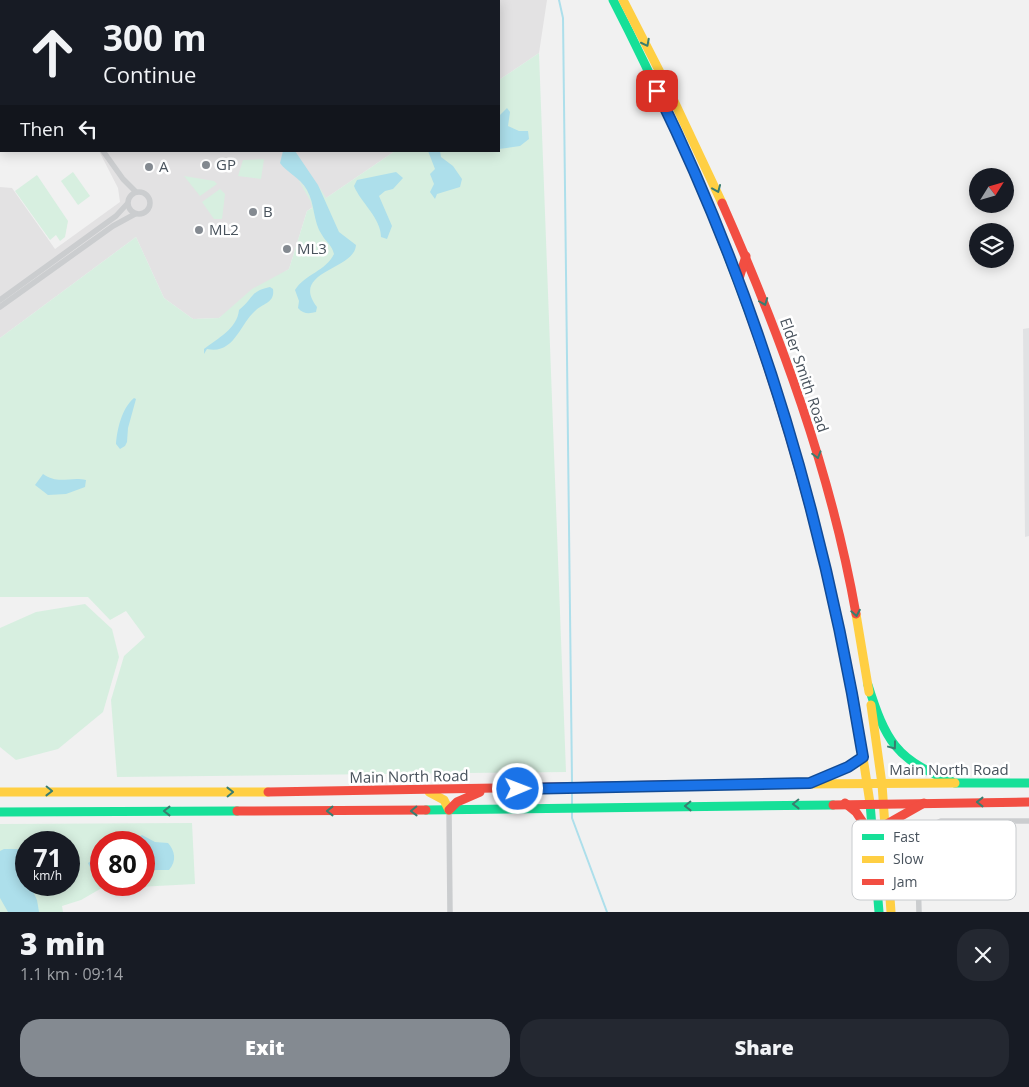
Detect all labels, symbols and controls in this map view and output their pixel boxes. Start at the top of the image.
text: 300 m [103,14,207,61]
icon: ahead [20,20,85,85]
one-way arrow [640,38,650,47]
text: Continue [103,59,196,89]
pin [636,70,678,112]
icon: arrive [643,77,671,105]
icon: left [74,115,102,143]
text: Then [20,116,64,142]
place label: GP [216,154,236,174]
place label: A [159,156,169,176]
marker: GP [200,159,212,171]
marker: A [143,161,155,173]
north arrow [969,168,1014,212]
map controls [969,168,1014,268]
one-way arrow [710,184,721,193]
place label: B [263,201,273,221]
marker: B [247,206,259,218]
place label: ML2 [209,219,239,239]
button: layers [969,223,1014,268]
marker: ML2 [193,224,205,236]
place label: ML3 [297,238,327,258]
marker: ML3 [281,243,293,255]
one-way arrow [758,297,768,305]
street label: Elder Smith Road [776,315,834,435]
one-way arrow [812,451,822,459]
one-way arrow [851,608,861,617]
one-way arrow [888,740,896,749]
street label: Main North Road [889,759,1009,779]
position arrow [491,762,543,814]
street label: Main North Road [349,765,469,787]
one-way arrow [45,786,53,796]
one-way arrow [226,787,234,797]
one-way arrow [976,797,984,807]
one-way arrow [792,799,800,809]
one-way arrow [684,800,692,811]
one-way arrow [163,806,170,816]
one-way arrow [325,806,333,816]
one-way arrow [409,806,417,816]
legend [852,820,1016,900]
text: Fast [893,827,920,846]
speed limit sign: 80 [90,831,155,896]
text: 71 [33,840,62,874]
text: Slow [893,849,924,868]
text: km/h [33,867,62,884]
text: Jam [891,872,918,891]
text: 3 min [20,923,105,964]
button: close [957,929,1009,981]
text: 1.1 km · 09:14 [20,963,123,985]
button: Exit [20,1019,510,1077]
button: Share [520,1019,1009,1077]

